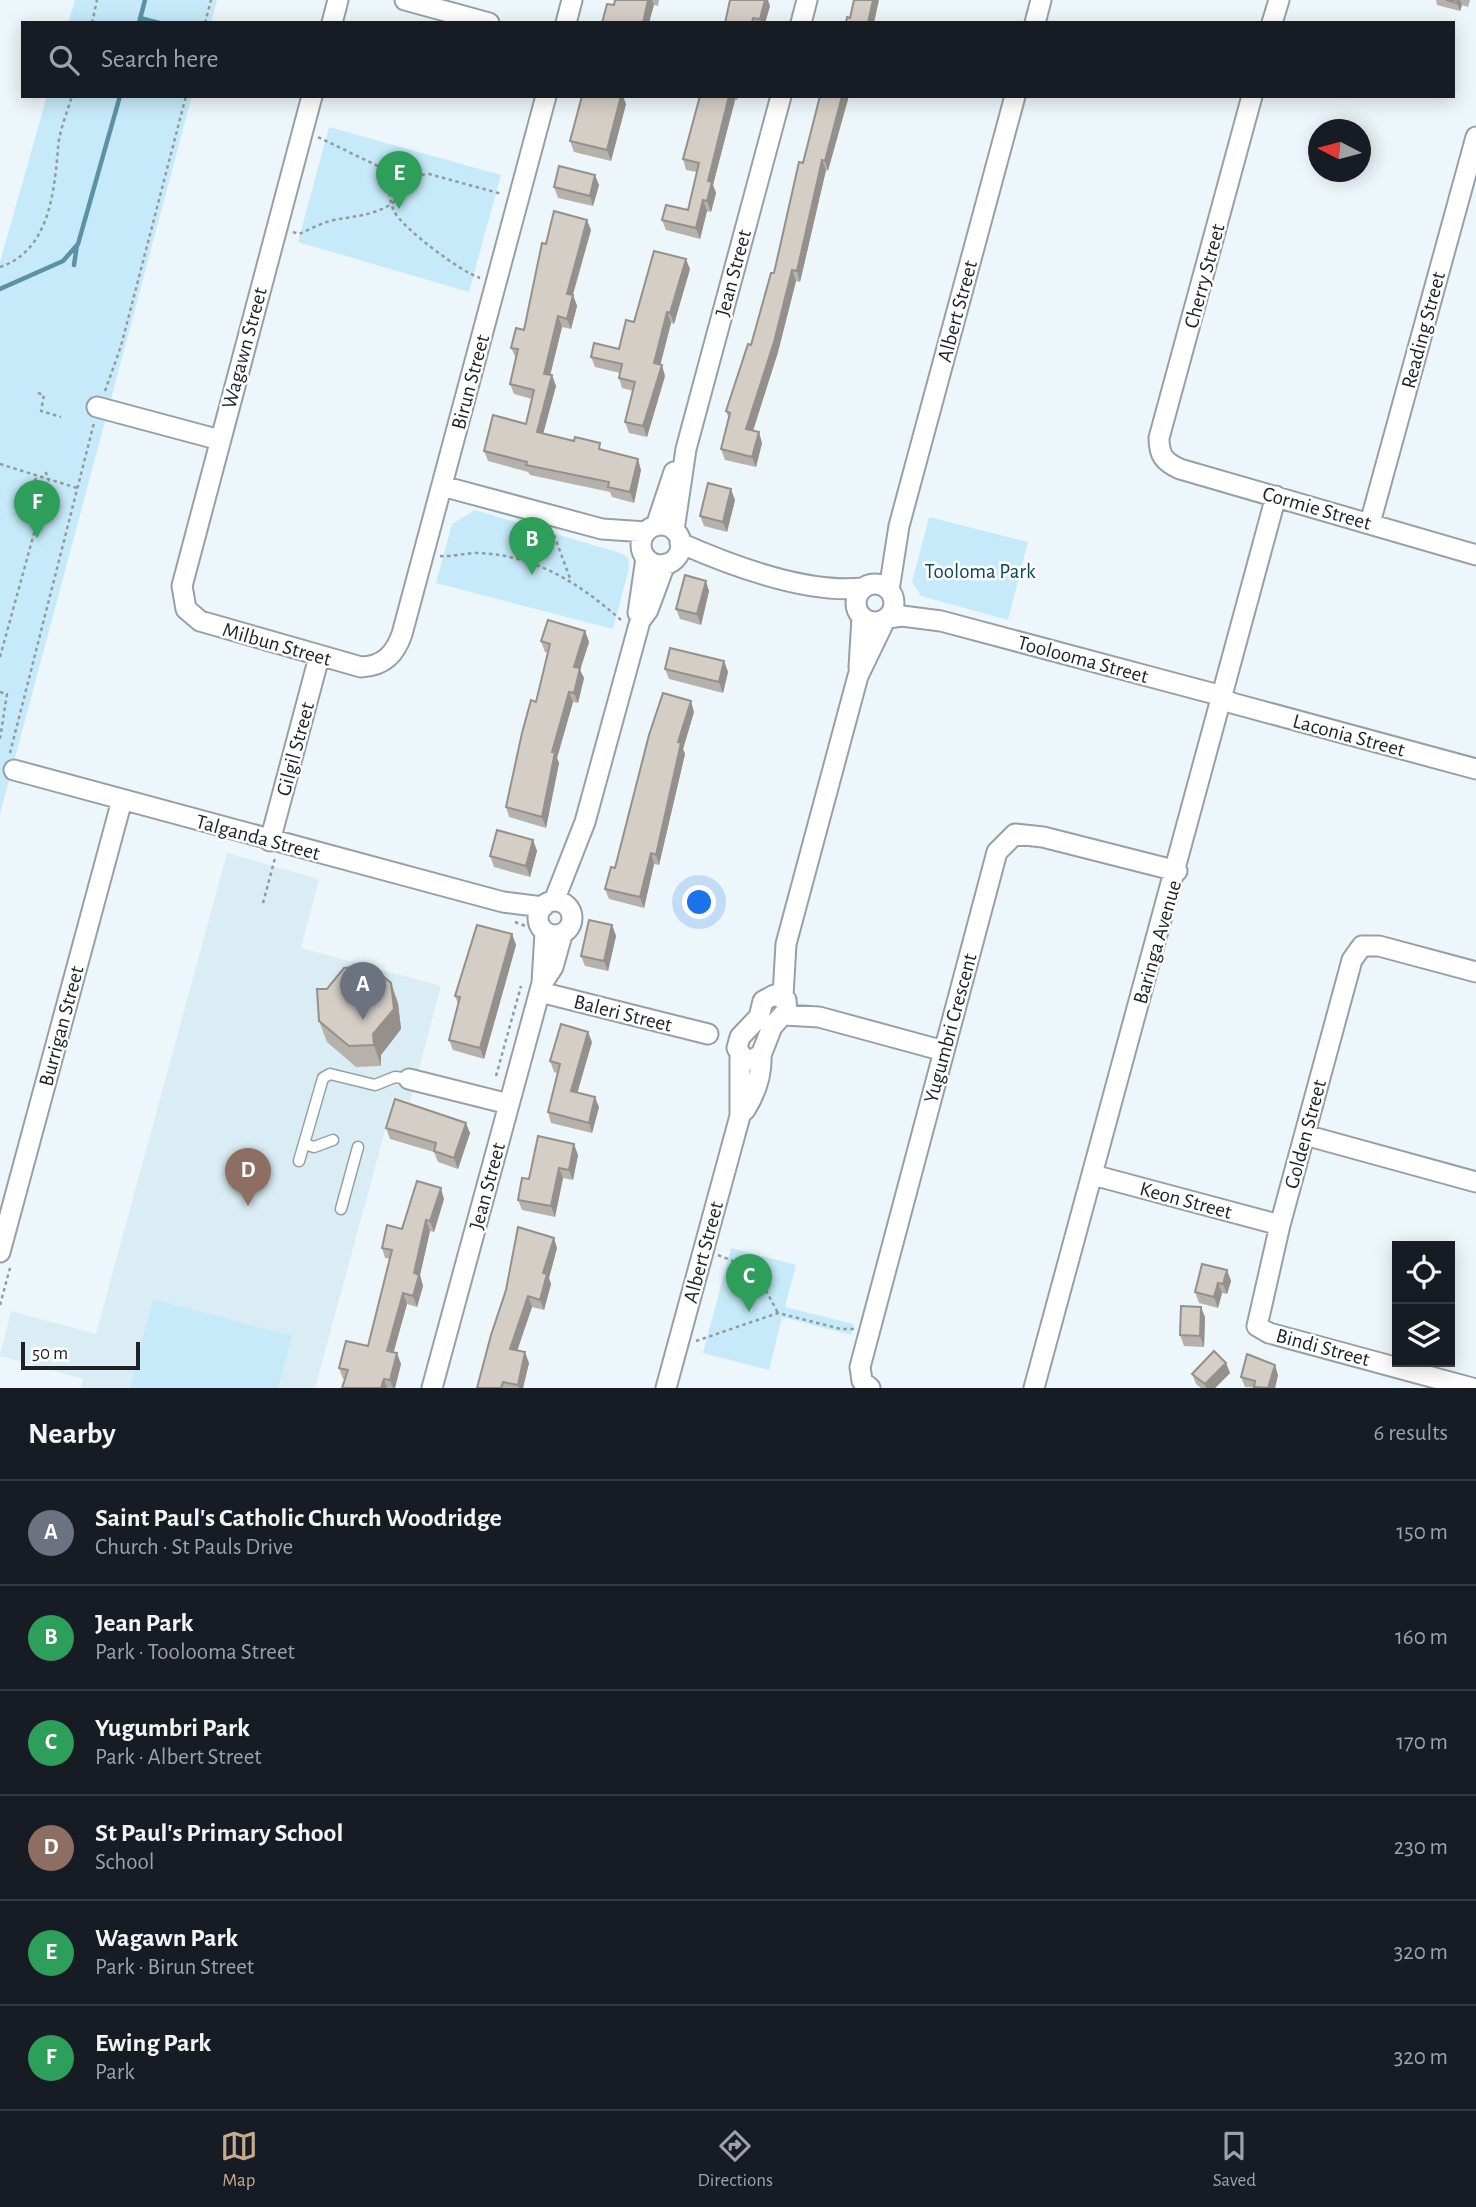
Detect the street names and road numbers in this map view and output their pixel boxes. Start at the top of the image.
street label: Cherry Street [1180,221,1229,331]
street label: Jean Street [712,227,755,319]
street label: Albert Street [934,258,981,364]
street label: Reading Street [1398,269,1449,391]
street label: Wagawn Street [218,285,271,411]
street label: Birun Street [448,332,493,432]
street label: Cormie Street [1260,483,1374,534]
street label: Milbun Street [220,619,334,670]
street label: Toolooma Street [1015,632,1151,687]
street label: Gilgil Street [273,700,318,798]
street label: Laconia Street [1291,710,1407,761]
street label: Talganda Street [194,811,322,864]
street label: Baringa Avenue [1130,878,1185,1006]
street label: Yugumbri Crescent [920,951,981,1105]
street label: Burrigan Street [35,963,88,1089]
street label: Baleri Street [572,991,675,1036]
street label: Golden Street [1281,1077,1330,1191]
street label: Jean Street [466,1140,509,1232]
street label: Keon Street [1137,1178,1235,1223]
street label: Albert Street [680,1199,727,1305]
street label: Bindi Street [1274,1325,1372,1370]

